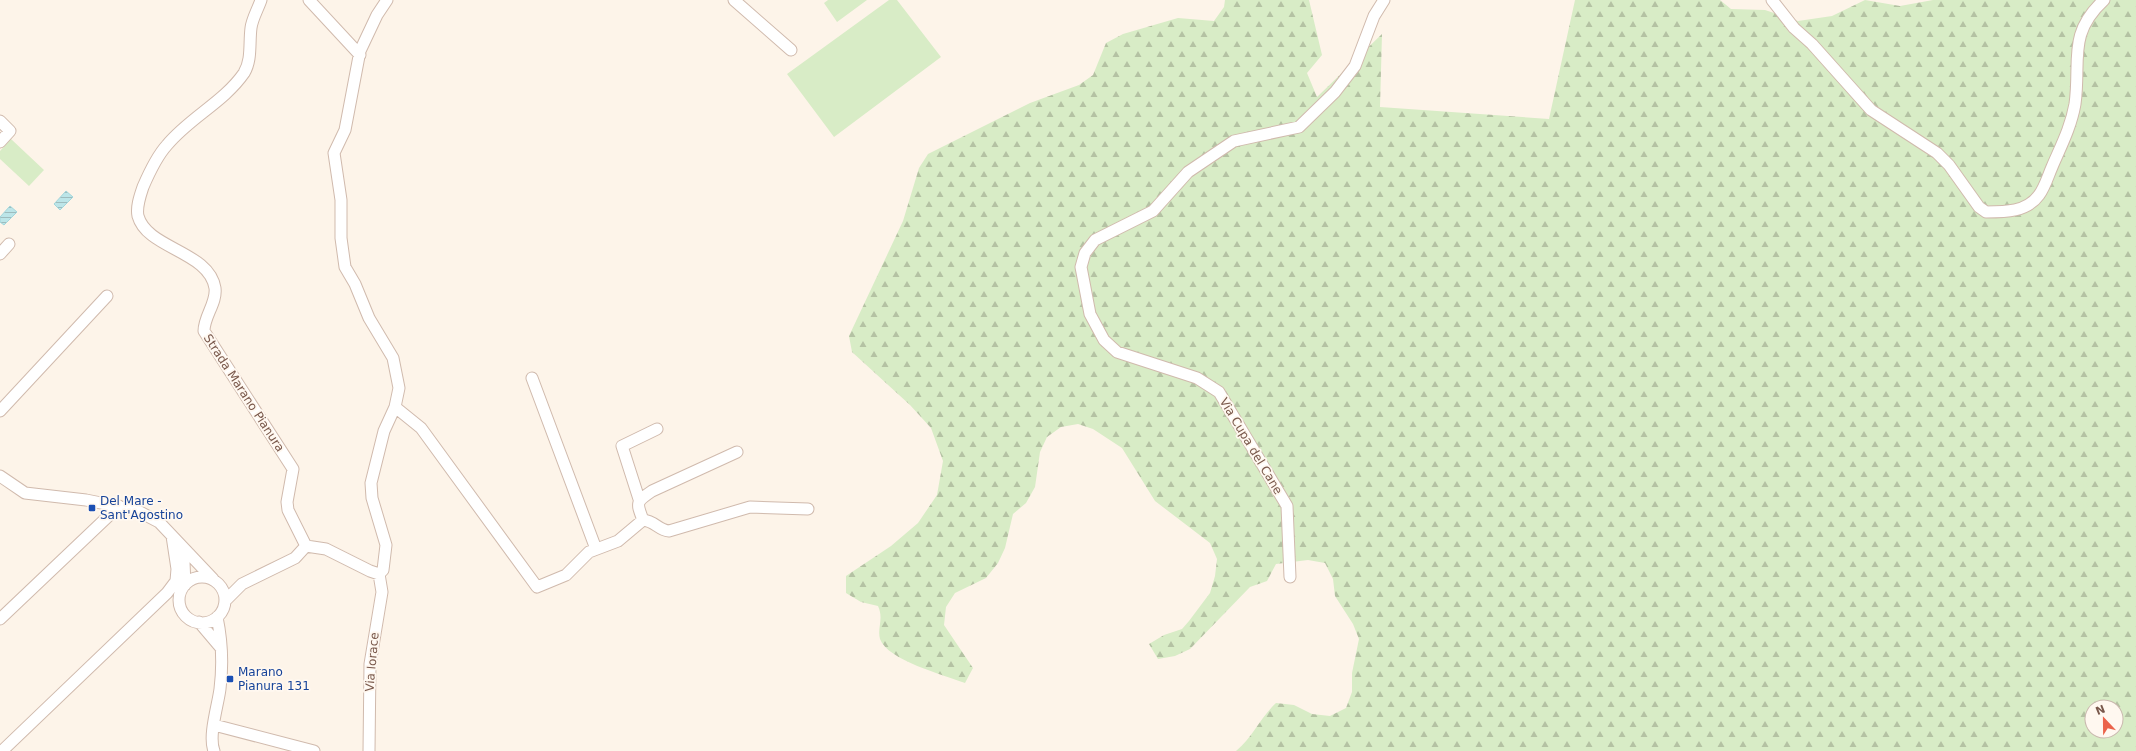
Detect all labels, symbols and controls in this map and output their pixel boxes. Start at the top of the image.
street label: Strada Marano Pianura [201,332,287,454]
street label: Via Cupa del Cane [1217,395,1285,497]
place label: Del Mare - Sant'Agostino [100,494,183,522]
marker: Del Mare - Sant'Agostino [87,503,97,513]
street label: Via Iorace [362,632,382,692]
place label: Marano Pianura 131 [238,665,310,693]
marker: Marano Pianura 131 [225,674,235,684]
north arrow [2084,699,2124,739]
text: N [2094,702,2107,718]

